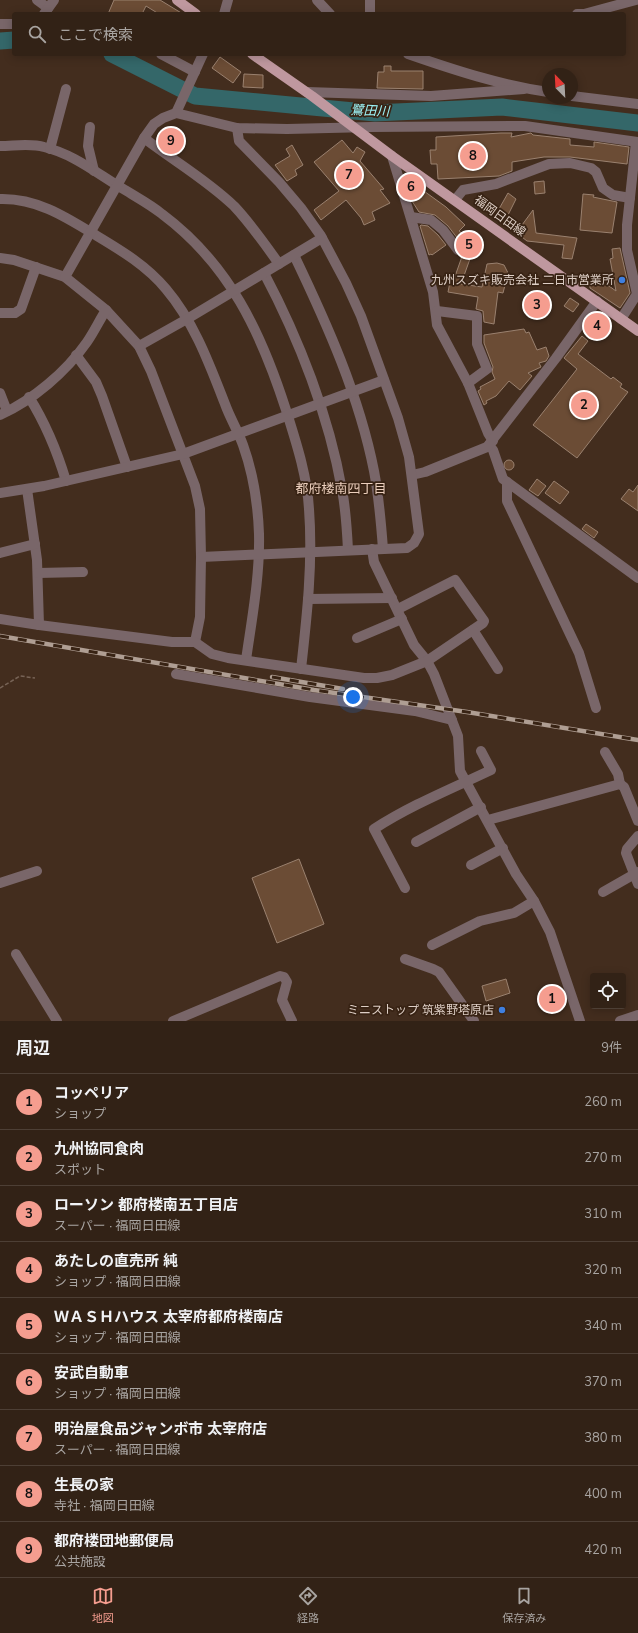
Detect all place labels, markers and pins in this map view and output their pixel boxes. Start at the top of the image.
pin: 9 [158,126,184,156]
pin: 8 [460,141,486,171]
pin: 7 [336,160,362,190]
pin: 6 [398,172,424,202]
pin: 5 [456,230,482,260]
place label: 九州スズキ販売会社 二日市営業所 [431,272,614,288]
marker: 九州スズキ販売会社 二日市営業所 [617,275,627,285]
pin: 3 [524,290,550,320]
pin: 4 [584,311,610,341]
pin: 2 [571,390,597,420]
pin: 1 [539,984,565,1014]
place label: ミニストップ 筑紫野塔原店 [347,1002,494,1018]
marker: ミニストップ 筑紫野塔原店 [497,1005,507,1015]

